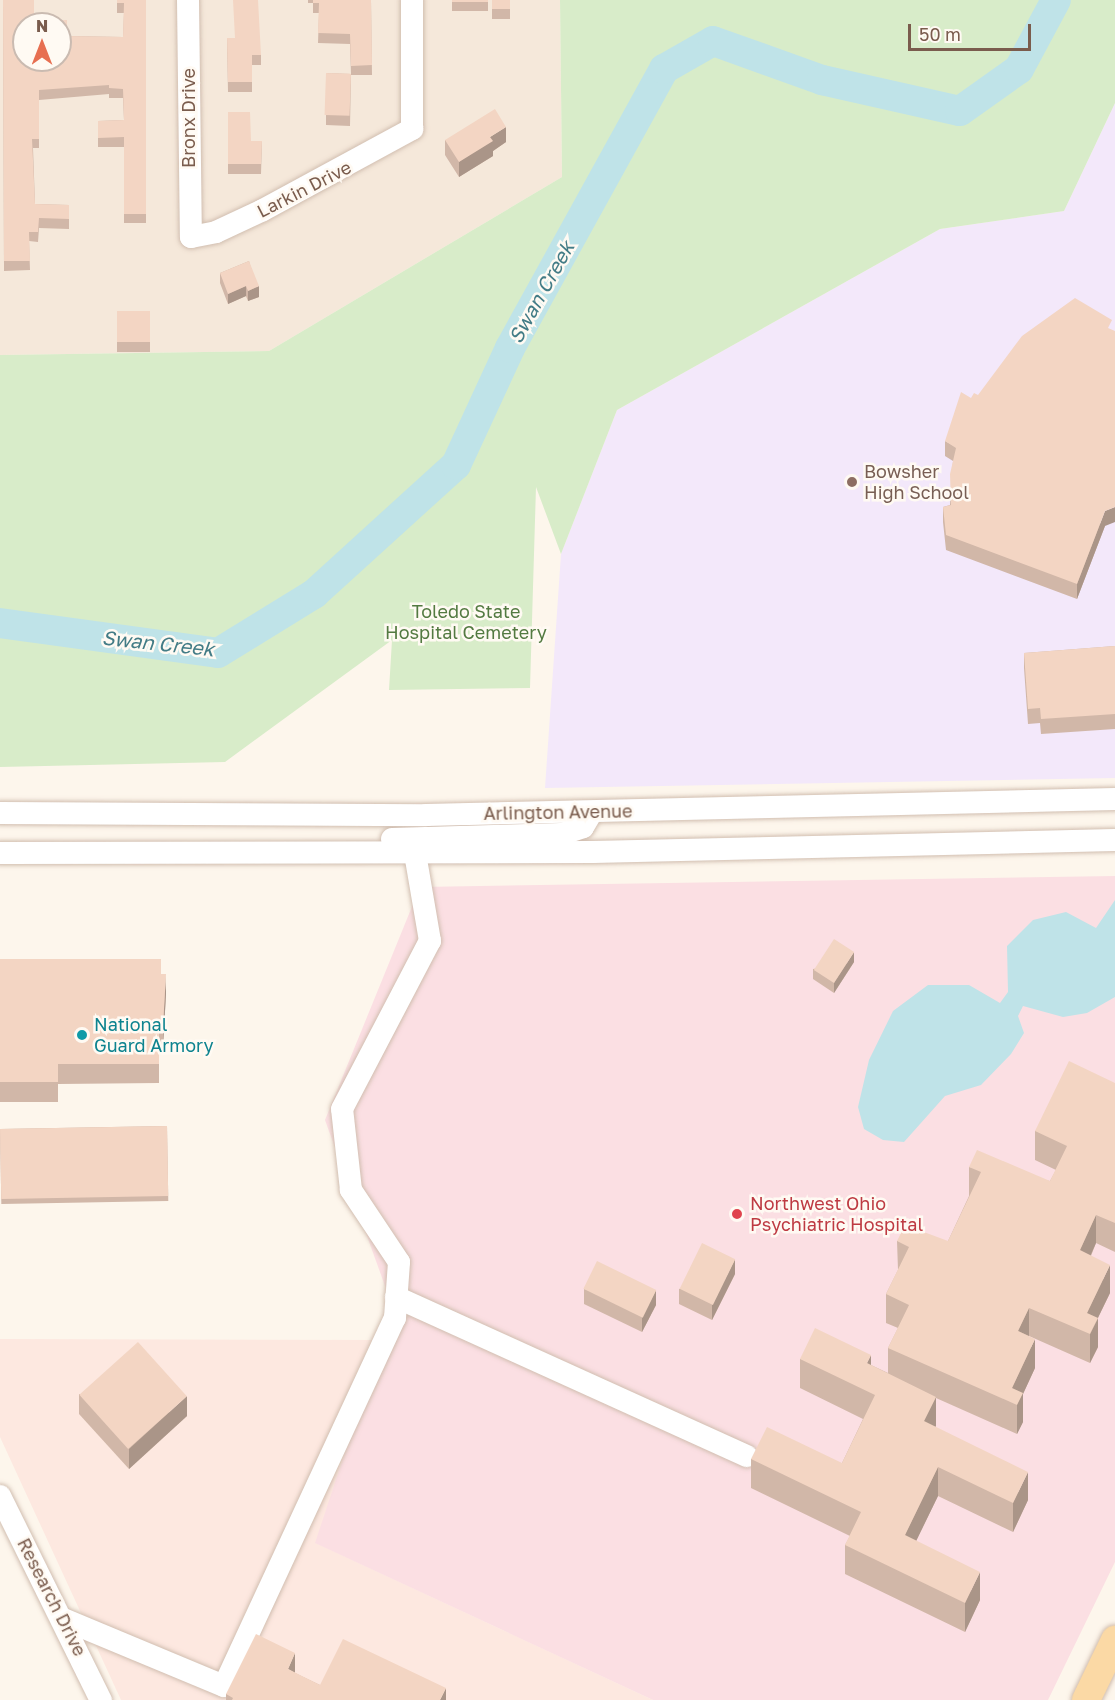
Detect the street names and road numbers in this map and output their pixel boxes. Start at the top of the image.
street label: Bronx Drive [177,68,199,168]
street label: Larkin Drive [253,156,355,222]
street label: Arlington Avenue [483,800,633,824]
street label: Research Drive [13,1534,91,1660]

